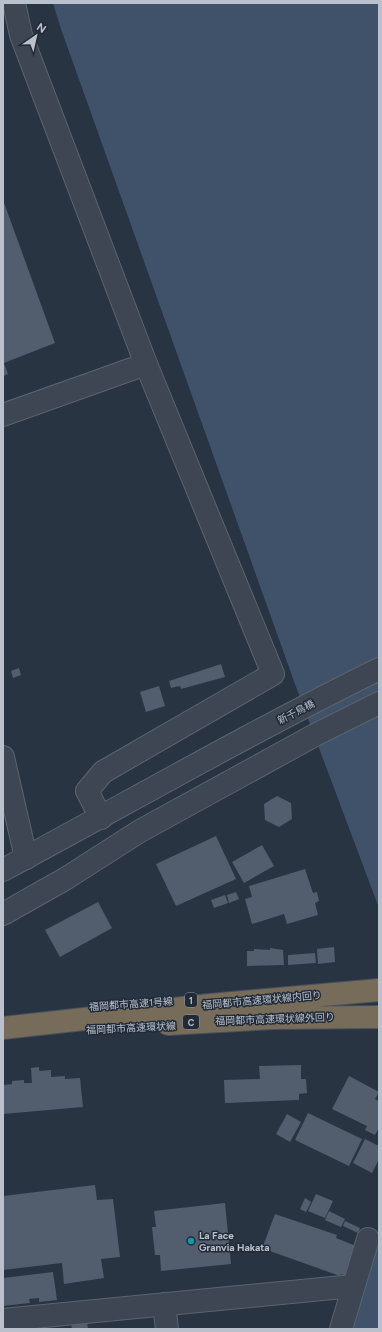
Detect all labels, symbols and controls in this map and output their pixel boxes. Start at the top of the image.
north arrow [16,16,56,56]
text: N [34,20,48,36]
street label: 新千鳥橋 [275,697,317,727]
street label: 福岡都市高速環状線内回り [202,988,322,1012]
road number: 1 [185,993,197,1007]
street label: 福岡都市高速1号線 [89,995,173,1013]
street label: 福岡都市高速環状線外回り [215,1010,335,1028]
road number: C [183,1015,199,1029]
street label: 福岡都市高速環状線 [86,1019,176,1037]
place label: La Face Granvia Hakata [199,1229,270,1254]
marker: La Face Granvia Hakata [186,1236,196,1246]

